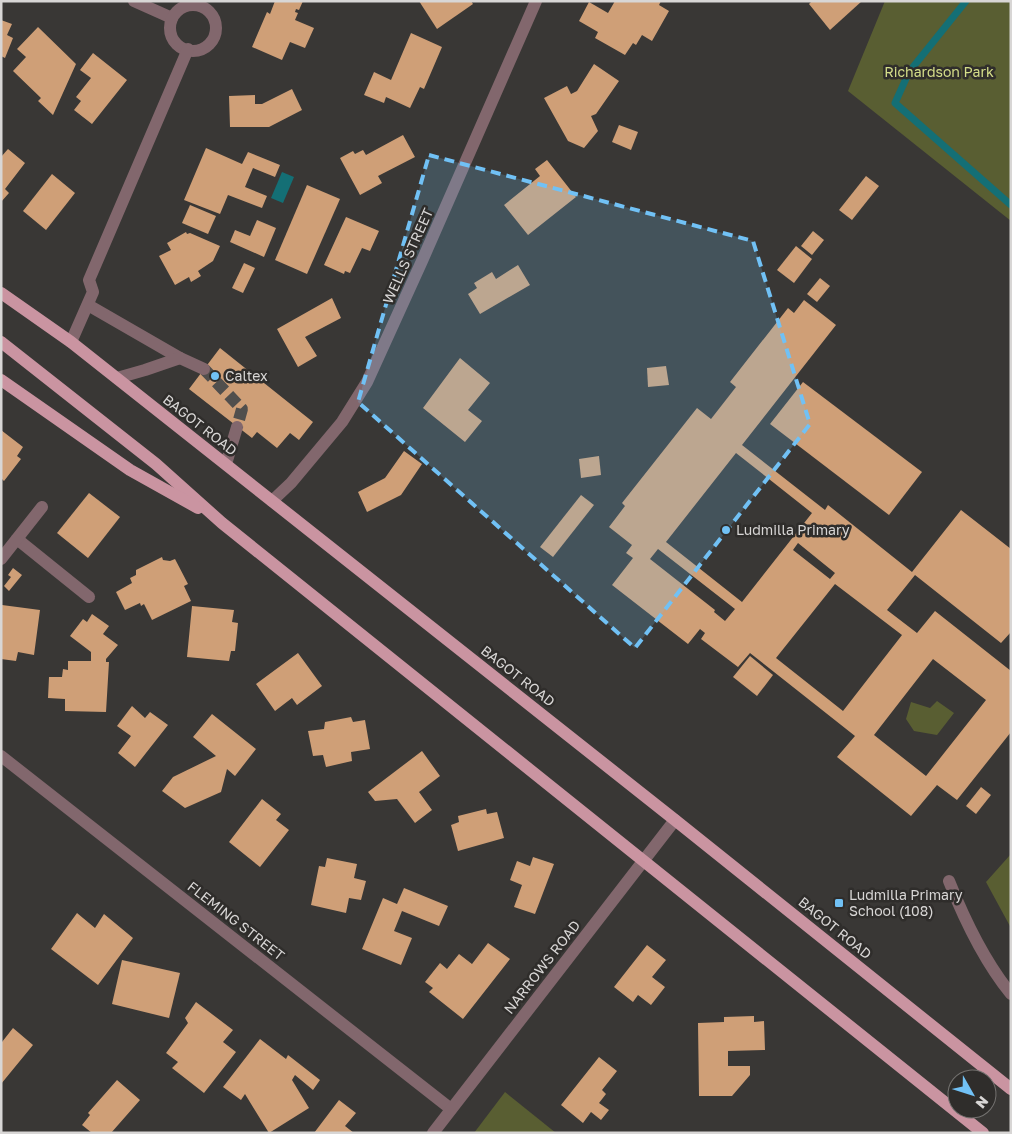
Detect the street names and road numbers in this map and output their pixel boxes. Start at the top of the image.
street label: WELLS STREET [379,205,436,306]
street label: BAGOT ROAD [160,390,241,459]
street label: BAGOT ROAD [478,641,559,710]
street label: FLEMING STREET [184,878,288,964]
street label: BAGOT ROAD [795,893,875,962]
street label: NARROWS ROAD [500,917,583,1017]

